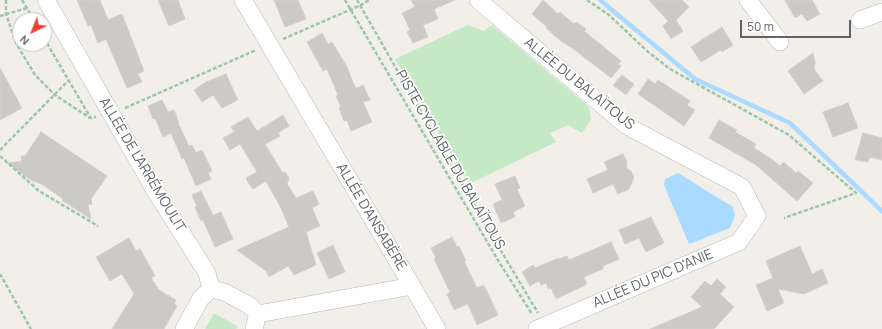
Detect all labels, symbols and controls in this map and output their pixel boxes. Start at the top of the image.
north arrow [12,12,52,52]
scale bar [742,12,853,38]
text: 50 m [747,18,774,35]
text: N [16,32,32,49]
street label: ALLÉE DU BALAÏTOUS [520,34,638,134]
street label: PISTE CYCLABLE DU BALAÏTOUS [392,67,508,253]
street label: ALLÉE DE L'ARRÉMOULIT [95,95,189,235]
street label: ALLÉE D'ANSABÈRE [332,160,410,274]
street label: ALLÉE DU PIC D'ANIE [590,246,716,312]

